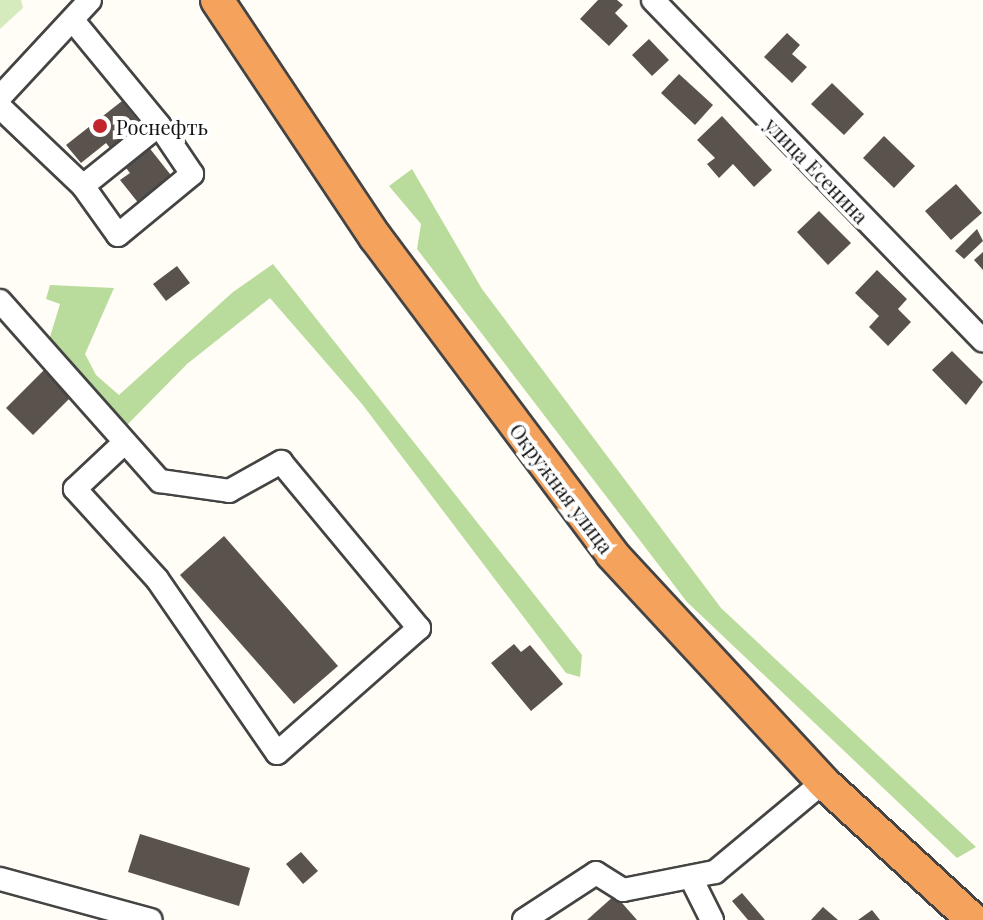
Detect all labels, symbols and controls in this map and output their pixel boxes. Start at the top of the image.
street label: улица Есенина [760,112,874,228]
place label: Роснефть [116,114,208,138]
marker: Роснефть [91,117,109,135]
street label: Окружная улица [505,418,619,558]

